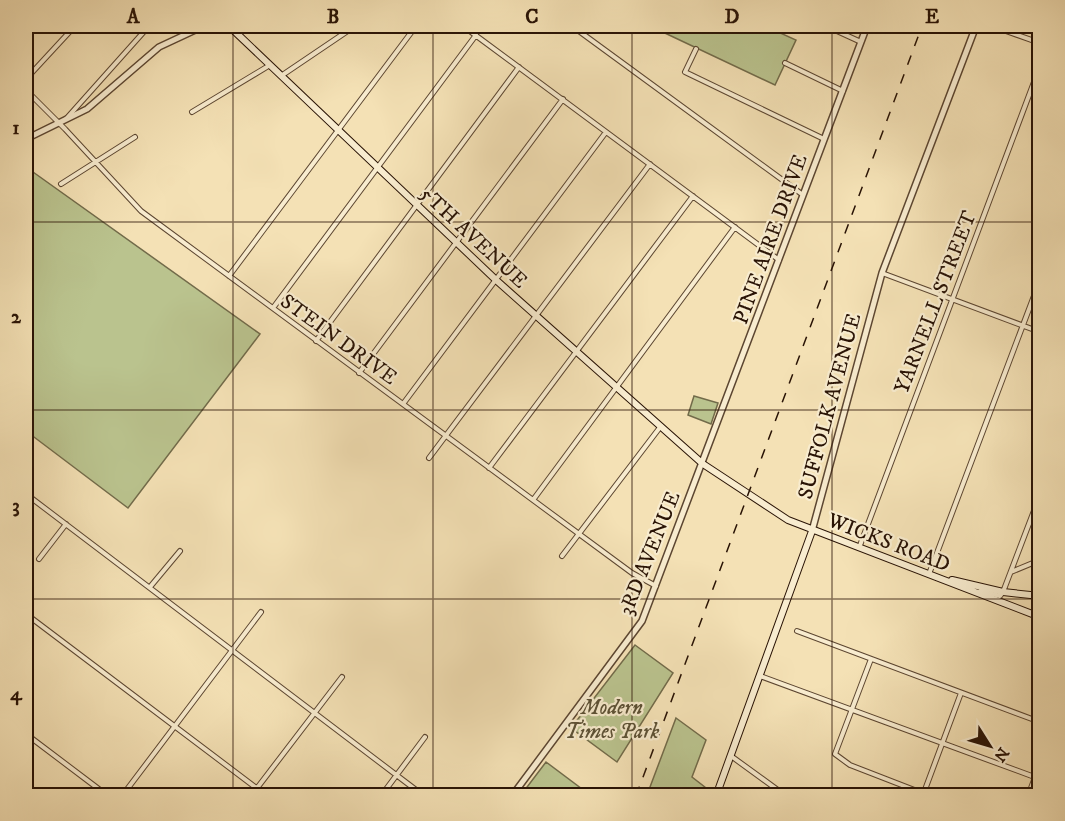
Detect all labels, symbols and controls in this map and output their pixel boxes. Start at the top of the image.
text: A [126,5,141,30]
text: B [327,5,339,30]
text: C [525,5,539,30]
text: D [725,5,740,30]
text: E [925,5,939,30]
text: 1 [12,116,20,141]
street label: PINE AIRE DRIVE [728,151,814,328]
street label: 5TH AVENUE [414,181,533,294]
street label: YARNELL STREET [889,207,983,397]
street label: STEIN DRIVE [275,289,402,391]
text: 2 [11,305,22,330]
street label: SUFFOLK AVENUE [793,310,867,502]
street label: 3RD AVENUE [613,488,687,619]
text: 3 [12,494,20,519]
street label: WICKS ROAD [823,507,954,578]
text: 4 [10,682,23,707]
park label: Modern Times Park [565,695,660,745]
north arrow [960,716,1020,776]
text: N [989,743,1013,766]

